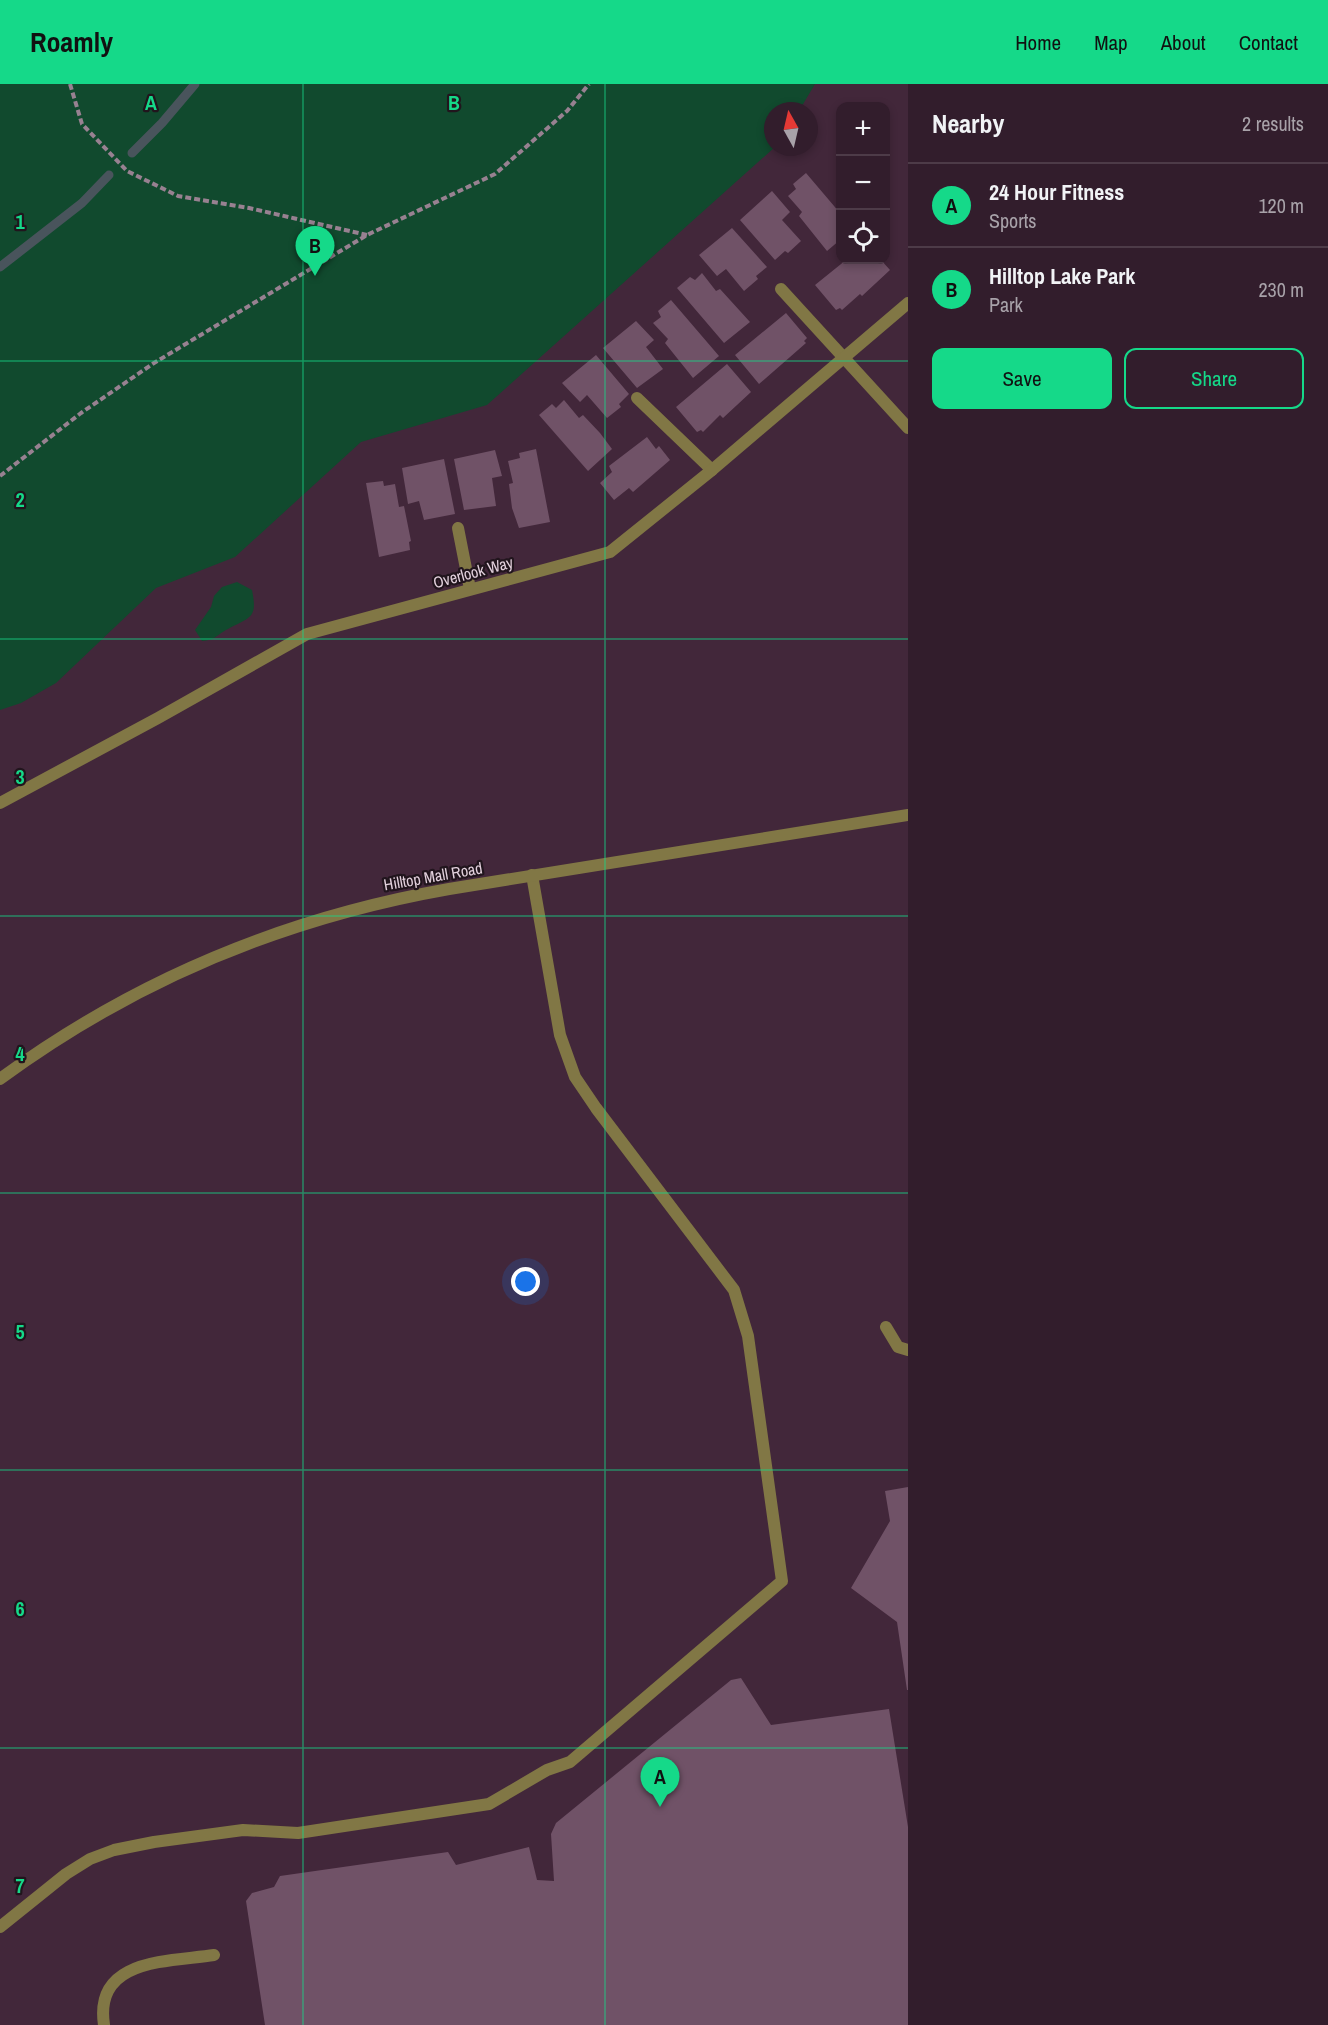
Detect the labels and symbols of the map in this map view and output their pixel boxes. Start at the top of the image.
text: A [145,89,157,116]
text: B [448,89,460,116]
north arrow [764,102,818,156]
text: 1 [15,208,25,235]
pin: B [296,226,334,276]
text: 2 [15,486,25,513]
street label: Overlook Way [431,551,516,593]
text: 3 [15,763,25,790]
street label: Hilltop Mall Road [382,856,484,896]
text: 4 [15,1040,25,1067]
your location [511,1267,540,1296]
text: 5 [15,1318,25,1345]
text: 6 [15,1595,25,1622]
pin: A [640,1758,680,1807]
text: 7 [15,1872,25,1899]

